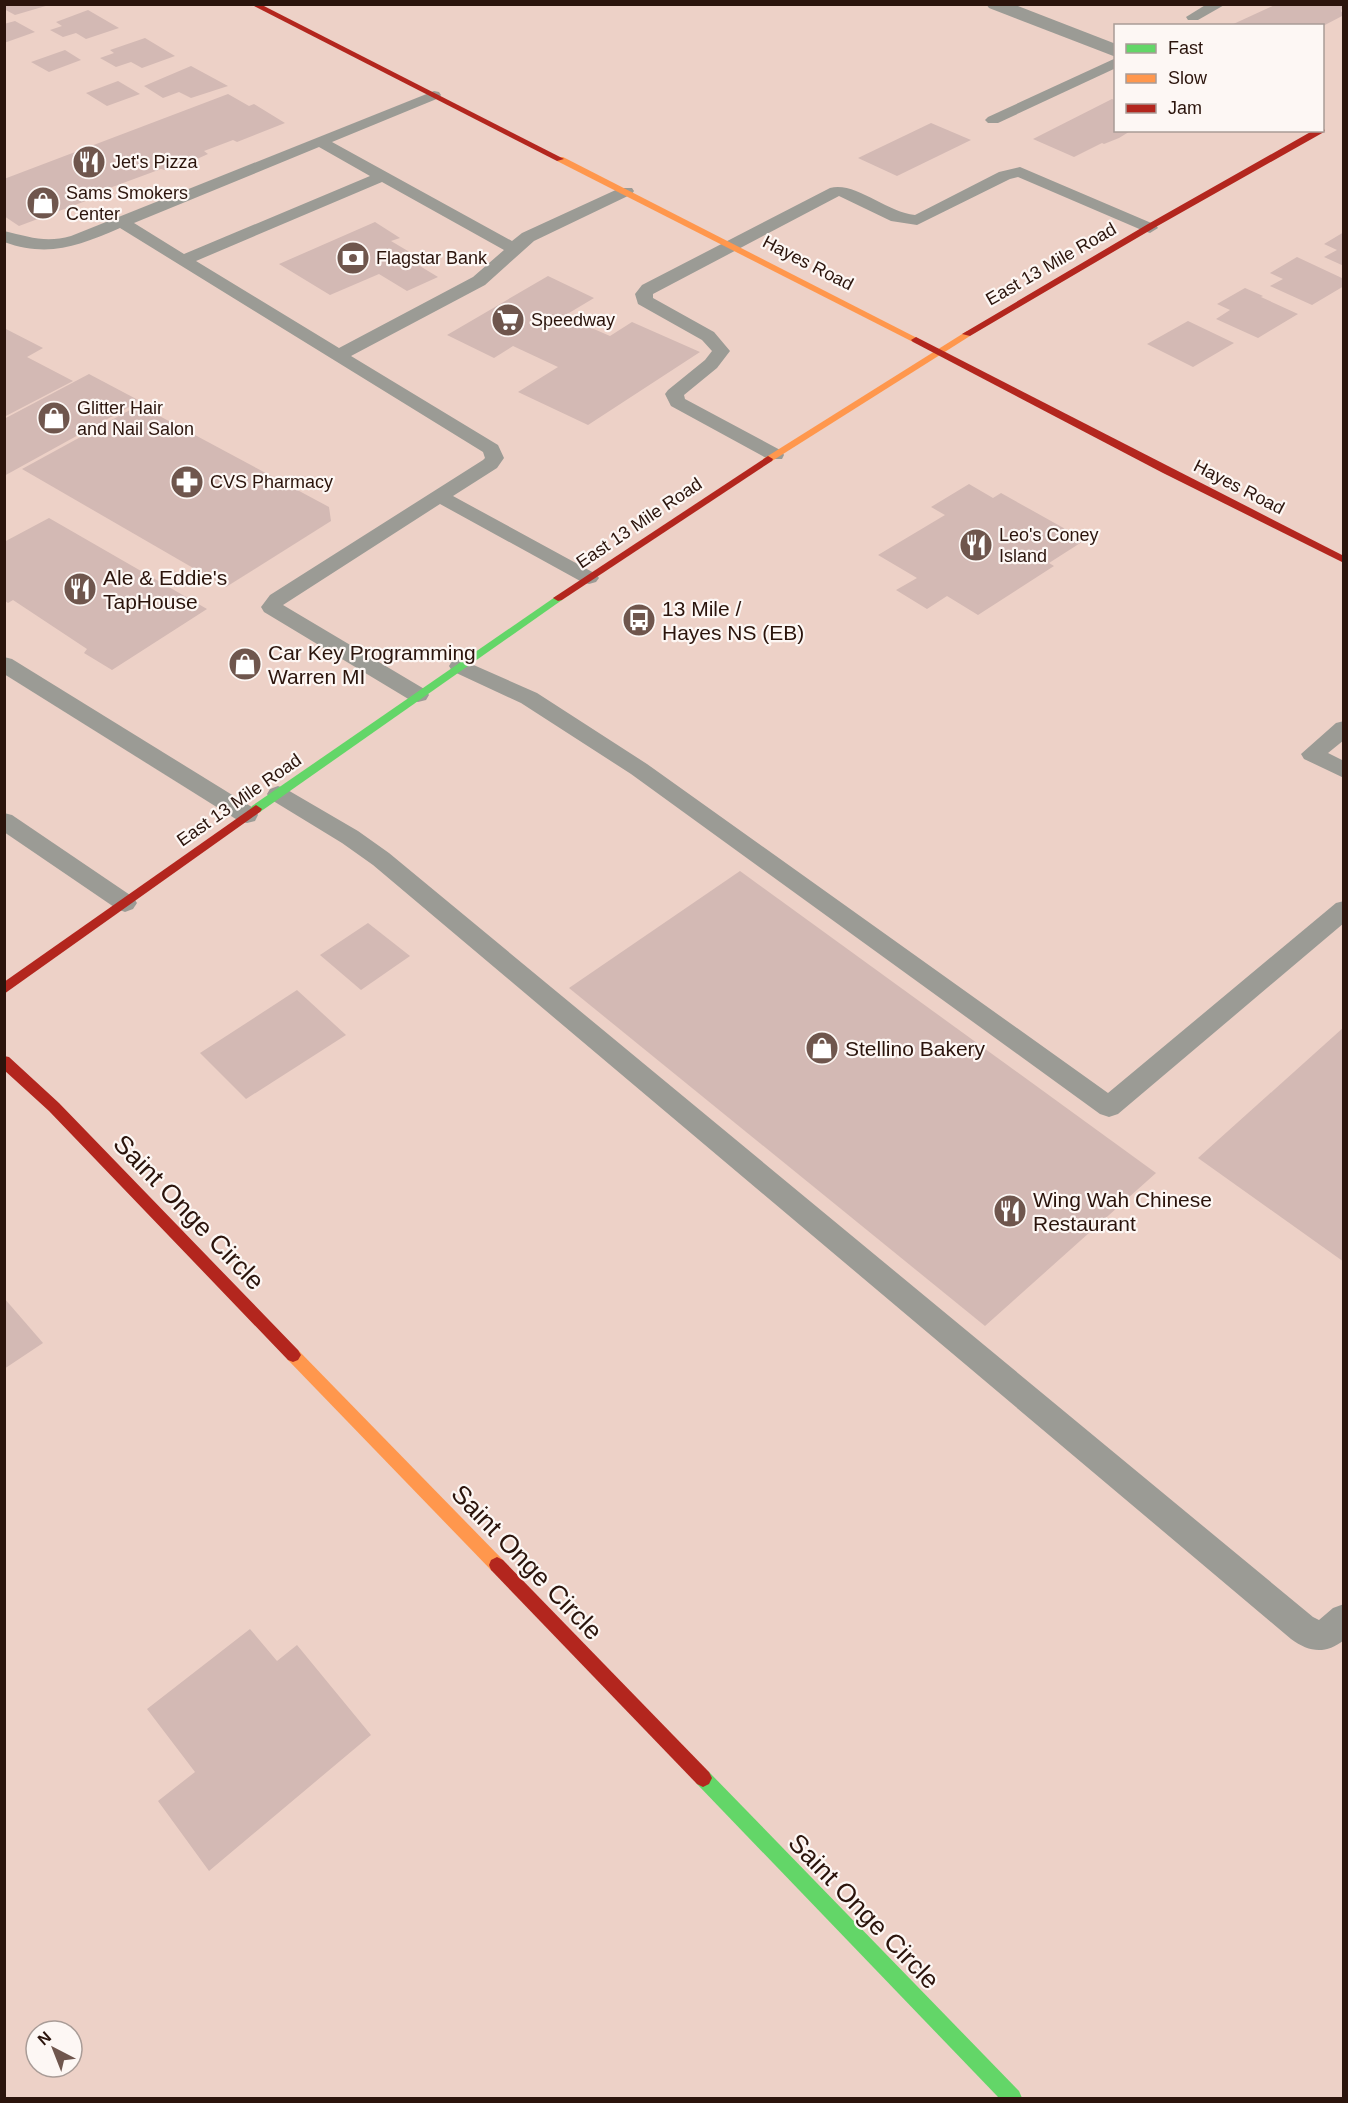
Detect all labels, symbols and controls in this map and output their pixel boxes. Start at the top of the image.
legend [1114,24,1324,132]
text: Fast [1168,38,1203,58]
text: Slow [1168,68,1208,88]
text: Jam [1168,98,1202,118]
restaurant icon: Jet's Pizza [71,144,107,180]
place label: Jet's Pizza [112,152,198,172]
place label: Sams Smokers Center [66,183,188,224]
shop icon: Sams Smokers Center [25,185,61,221]
street label: East 13 Mile Road [982,219,1120,309]
street label: Hayes Road [759,232,857,294]
bank icon: Flagstar Bank [335,240,371,276]
place label: Flagstar Bank [376,248,488,268]
supermarket icon: Speedway [490,302,526,338]
place label: Speedway [531,310,615,330]
place label: Glitter Hair and Nail Salon [77,398,194,439]
shop icon: Glitter Hair and Nail Salon [36,400,72,436]
street label: Hayes Road [1190,456,1288,518]
pharmacy icon: CVS Pharmacy [169,464,205,500]
place label: CVS Pharmacy [210,472,333,492]
street label: East 13 Mile Road [572,474,706,572]
place label: Leo's Coney Island [999,525,1099,566]
restaurant icon: Leo's Coney Island [958,527,994,563]
place label: Ale & Eddie's TapHouse [103,566,227,613]
restaurant icon: Ale & Eddie's TapHouse [62,571,98,607]
place label: 13 Mile / Hayes NS (EB) [662,597,804,644]
bus stop icon: 13 Mile / Hayes NS (EB) [621,602,657,638]
place label: Car Key Programming Warren MI [268,641,476,688]
shop icon: Car Key Programming Warren MI [227,646,263,682]
street label: East 13 Mile Road [173,750,305,850]
shop icon: Stellino Bakery [804,1030,840,1066]
place label: Stellino Bakery [845,1037,986,1060]
street label: Saint Onge Circle [107,1128,271,1296]
place label: Wing Wah Chinese Restaurant [1033,1188,1212,1235]
restaurant icon: Wing Wah Chinese Restaurant [992,1193,1028,1229]
street label: Saint Onge Circle [445,1478,609,1646]
street label: Saint Onge Circle [782,1827,946,1995]
north arrow [24,2019,84,2079]
text: N [34,2028,54,2048]

